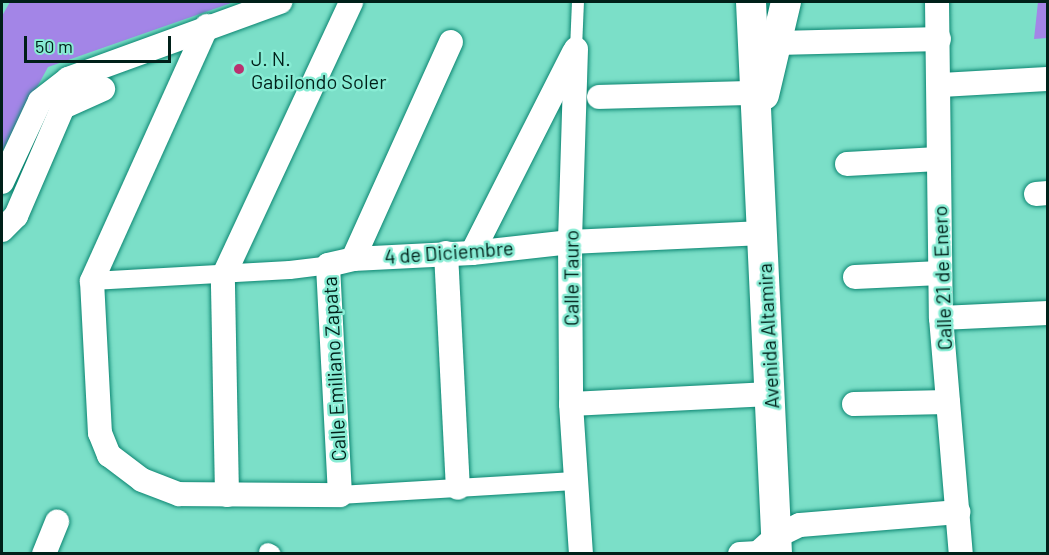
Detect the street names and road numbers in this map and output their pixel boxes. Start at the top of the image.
street label: Calle 21 de Enero [927,205,957,351]
street label: Calle Tauro [559,230,583,326]
street label: 4 de Diciembre [384,236,514,268]
street label: Avenida Altamira [752,263,784,409]
street label: Calle Emiliano Zapata [317,276,351,462]

